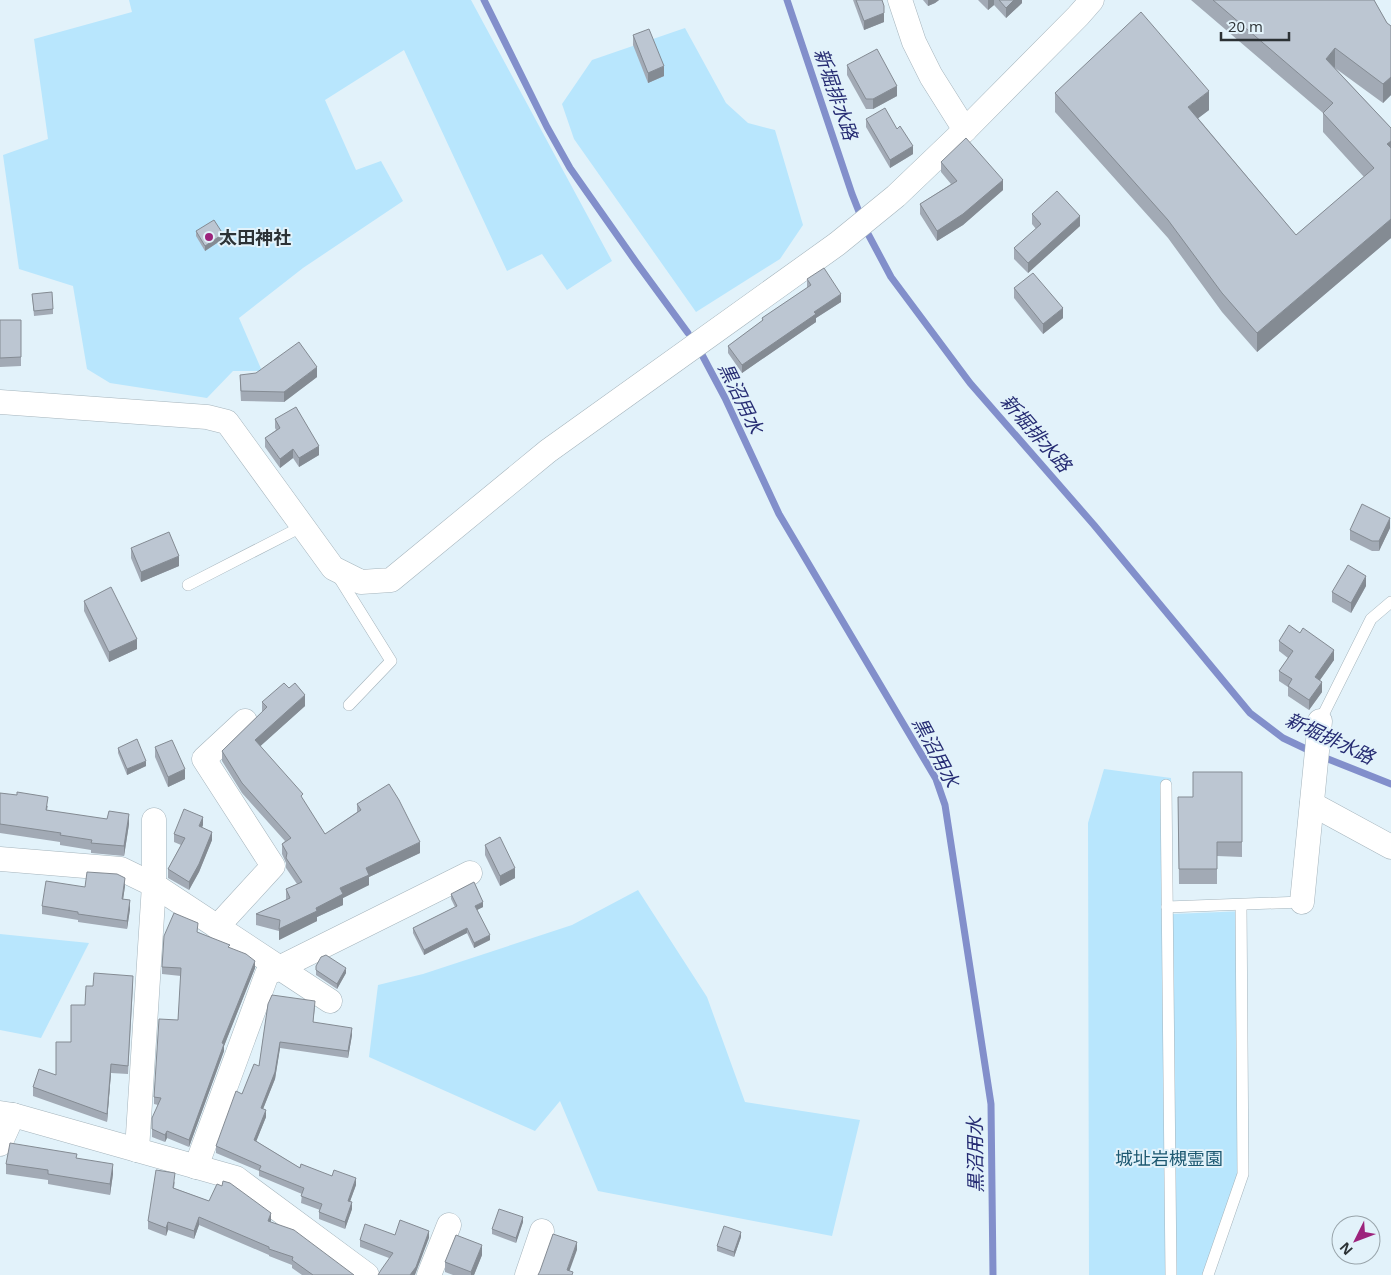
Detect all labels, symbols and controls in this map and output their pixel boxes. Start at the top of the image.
scale bar [1221,10,1288,42]
text: 20 m [1228,16,1263,36]
water label: 新堀排水路 [808,45,864,145]
place label: 太田神社 [219,225,291,249]
marker: 太田神社 [203,231,215,243]
water label: 黒沼用水 [713,358,770,440]
water label: 新堀排水路 [995,389,1078,479]
water label: 新堀排水路 [1281,706,1380,771]
water label: 黒沼用水 [907,712,966,793]
water label: 黒沼用水 [961,1115,989,1193]
park label: 城址岩槻霊園 [1115,1146,1223,1170]
north arrow [1331,1215,1381,1265]
text: N [1335,1238,1357,1260]

